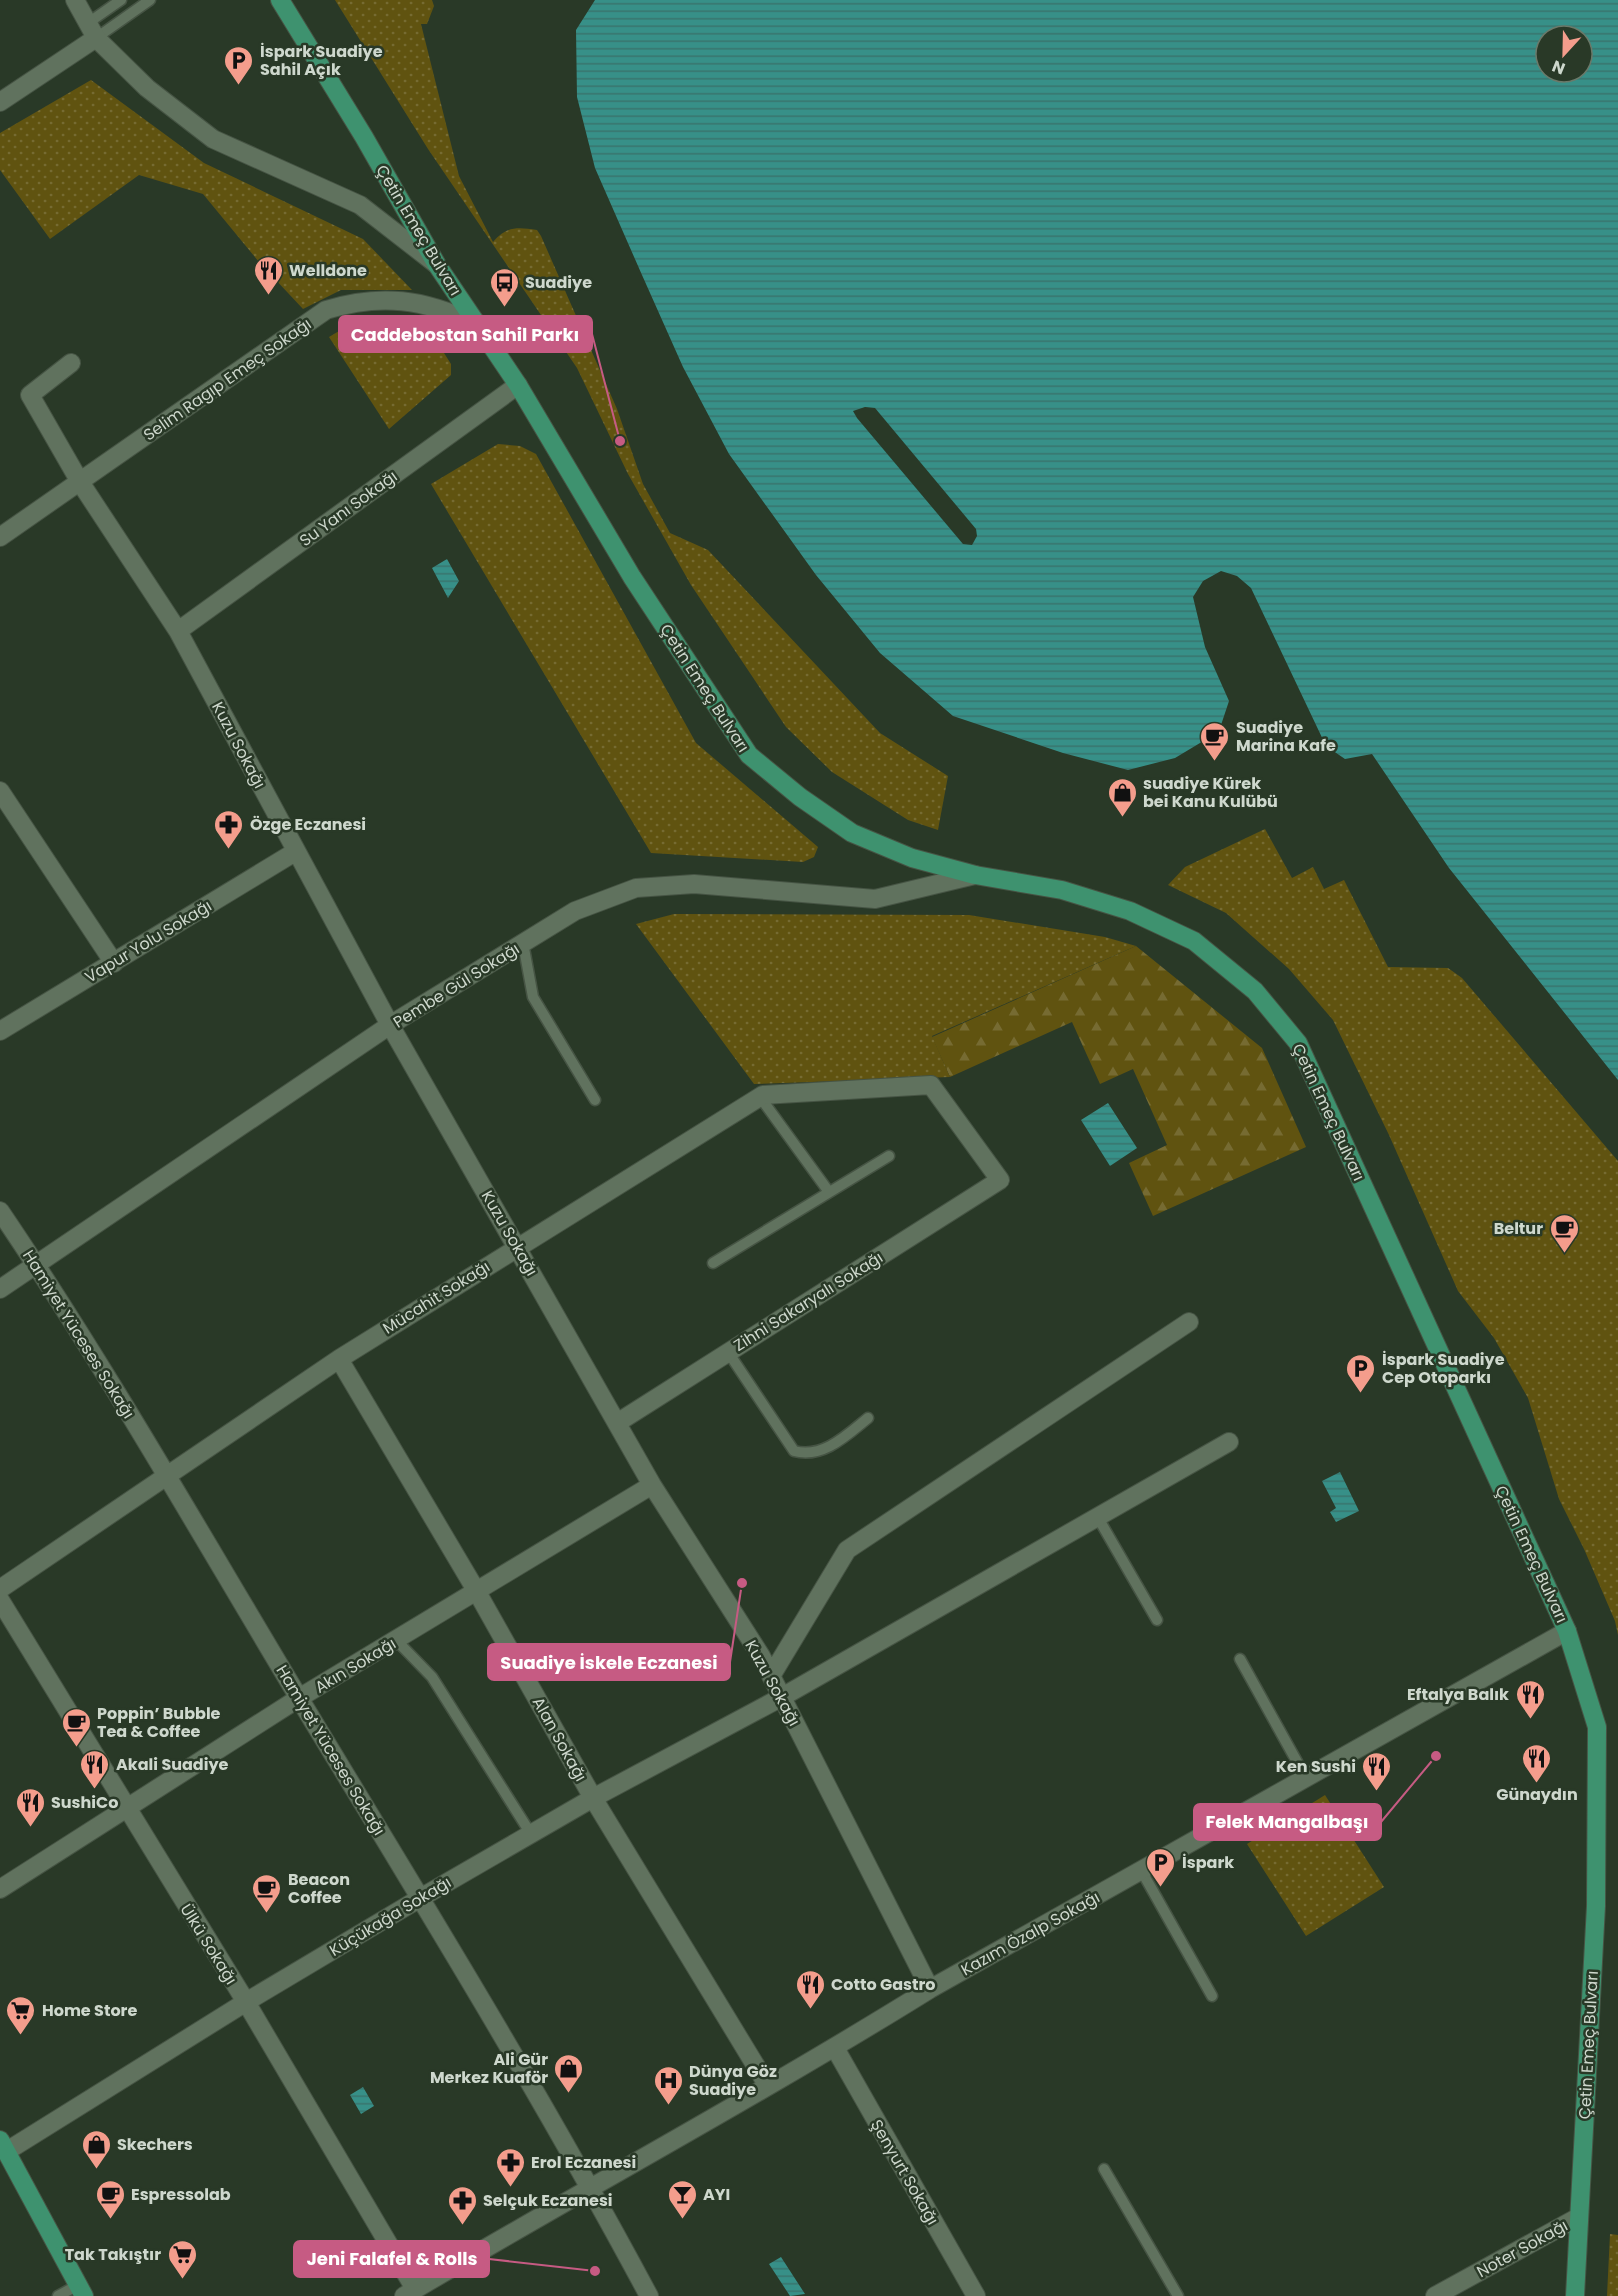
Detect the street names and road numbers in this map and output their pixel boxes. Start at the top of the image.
street label: Çetin Emeç Bulvarı [370,161,467,300]
street label: Selim Ragıp Emeç Sokağı [139,313,316,446]
street label: Su Yanı Sokağı [295,465,402,552]
street label: Çetin Emeç Bulvarı [654,620,755,757]
street label: Kuzu Sokağı [206,698,271,793]
street label: Vapur Yolu Sokağı [80,894,216,988]
street label: Pembe Gül Sokağı [389,937,524,1034]
street label: Çetin Emeç Bulvarı [1287,1040,1370,1185]
street label: Kuzu Sokağı [476,1186,543,1280]
street label: Hamiyet Yüceses Sokağı [17,1246,140,1423]
street label: Zihni Sakaryalı Sokağı [729,1246,887,1357]
street label: Mücahit Sokağı [378,1255,494,1340]
street label: Çetin Emeç Bulvarı [1490,1482,1573,1627]
street label: Akın Sokağı [310,1632,400,1699]
street label: Kuzu Sokağı [739,1636,806,1730]
street label: Hamiyet Yüceses Sokağı [271,1661,391,1840]
street label: Alan Sokağı [527,1693,592,1786]
street label: Küçükağa Sokağı [325,1871,455,1962]
street label: Kazım Özalp Sokağı [957,1886,1104,1981]
street label: Ülkü Sokağı [175,1900,242,1989]
street label: Çetin Emeç Bulvarı [1573,1970,1604,2120]
street label: Şenyurt Sokağı [865,2115,944,2229]
street label: Noter Sokağı [1473,2214,1572,2283]

